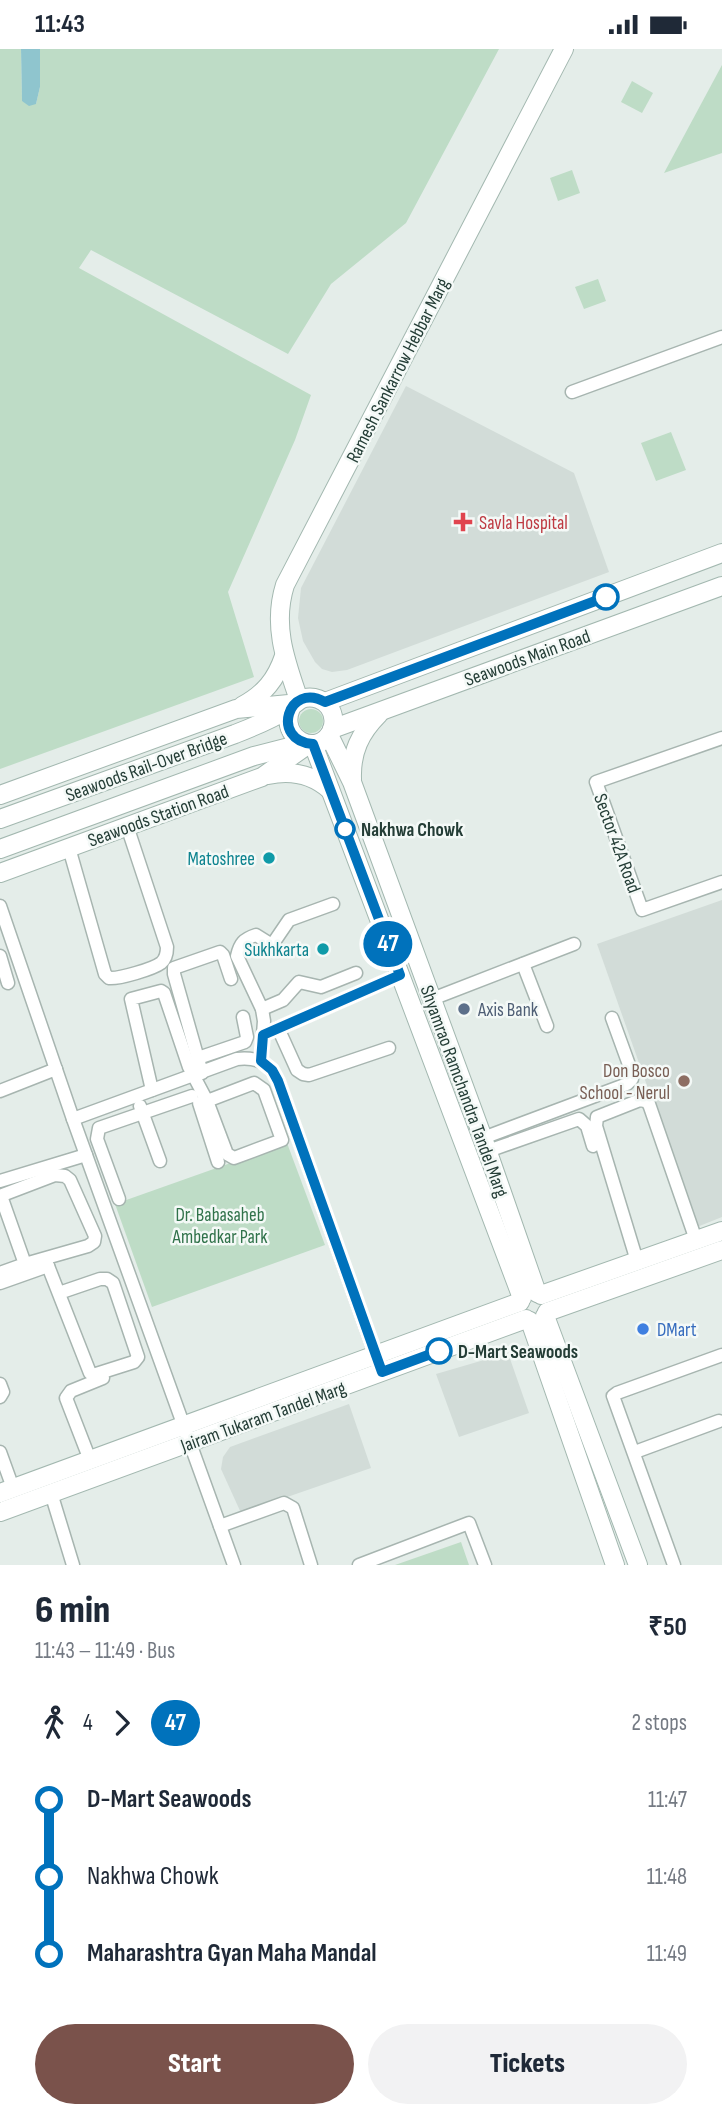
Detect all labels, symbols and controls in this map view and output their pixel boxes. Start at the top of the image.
text: 11:43 [35,9,85,40]
street label: Ramesh Sankarrow Hebbar Marg [342,274,455,467]
marker: Savla Hospital [453,512,473,532]
place label: Savla Hospital [479,512,568,535]
unlabelled marker [593,584,619,610]
street label: Seawoods Main Road [462,625,593,692]
street label: Seawoods Rail-Over Bridge [63,727,230,807]
street label: Seawoods Station Road [85,780,232,853]
street label: Sector 42A Road [588,791,645,896]
marker: Nakhwa Chowk [335,819,355,839]
place label: Nakhwa Chowk [361,819,463,842]
place label: Matoshree [187,848,255,871]
marker: Matoshree [261,850,277,866]
line badge: 47 [356,921,420,967]
text: 47 [377,929,399,958]
place label: Sukhkarta [244,939,309,962]
marker: Sukhkarta [315,941,331,957]
street label: Shyamrao Ramchandra Tandel Marg [414,982,513,1201]
place label: Axis Bank [477,999,539,1022]
marker: Axis Bank [456,1001,472,1017]
place label: Don Bosco School - Nerul [580,1060,670,1105]
marker: Don Bosco School - Nerul [676,1073,692,1089]
park label: Dr. Babasaheb Ambedkar Park [172,1204,268,1249]
place label: DMart [657,1319,697,1342]
marker: DMart [635,1321,651,1337]
marker: D-Mart Seawoods [426,1338,452,1364]
place label: D-Mart Seawoods [458,1341,578,1364]
street label: Jairam Tukaram Tandel Marg [177,1377,350,1458]
text: 6 min [35,1588,110,1633]
text: ₹50 [648,1612,687,1643]
text: 11:43 – 11:49 · Bus [35,1637,175,1665]
icon: walk [35,1704,73,1742]
icon: forward [103,1704,141,1742]
text: 47 [165,1708,186,1737]
text: 4 [83,1709,93,1737]
text: 2 stops [631,1709,687,1737]
text: D-Mart Seawoods [87,1784,251,1815]
text: 11:47 [648,1786,687,1814]
text: Nakhwa Chowk [87,1861,219,1892]
text: 11:48 [647,1863,687,1891]
text: Maharashtra Gyan Maha Mandal [87,1938,377,1969]
text: 11:49 [647,1940,687,1968]
button: Start [35,2024,354,2104]
button: Tickets [368,2024,687,2104]

